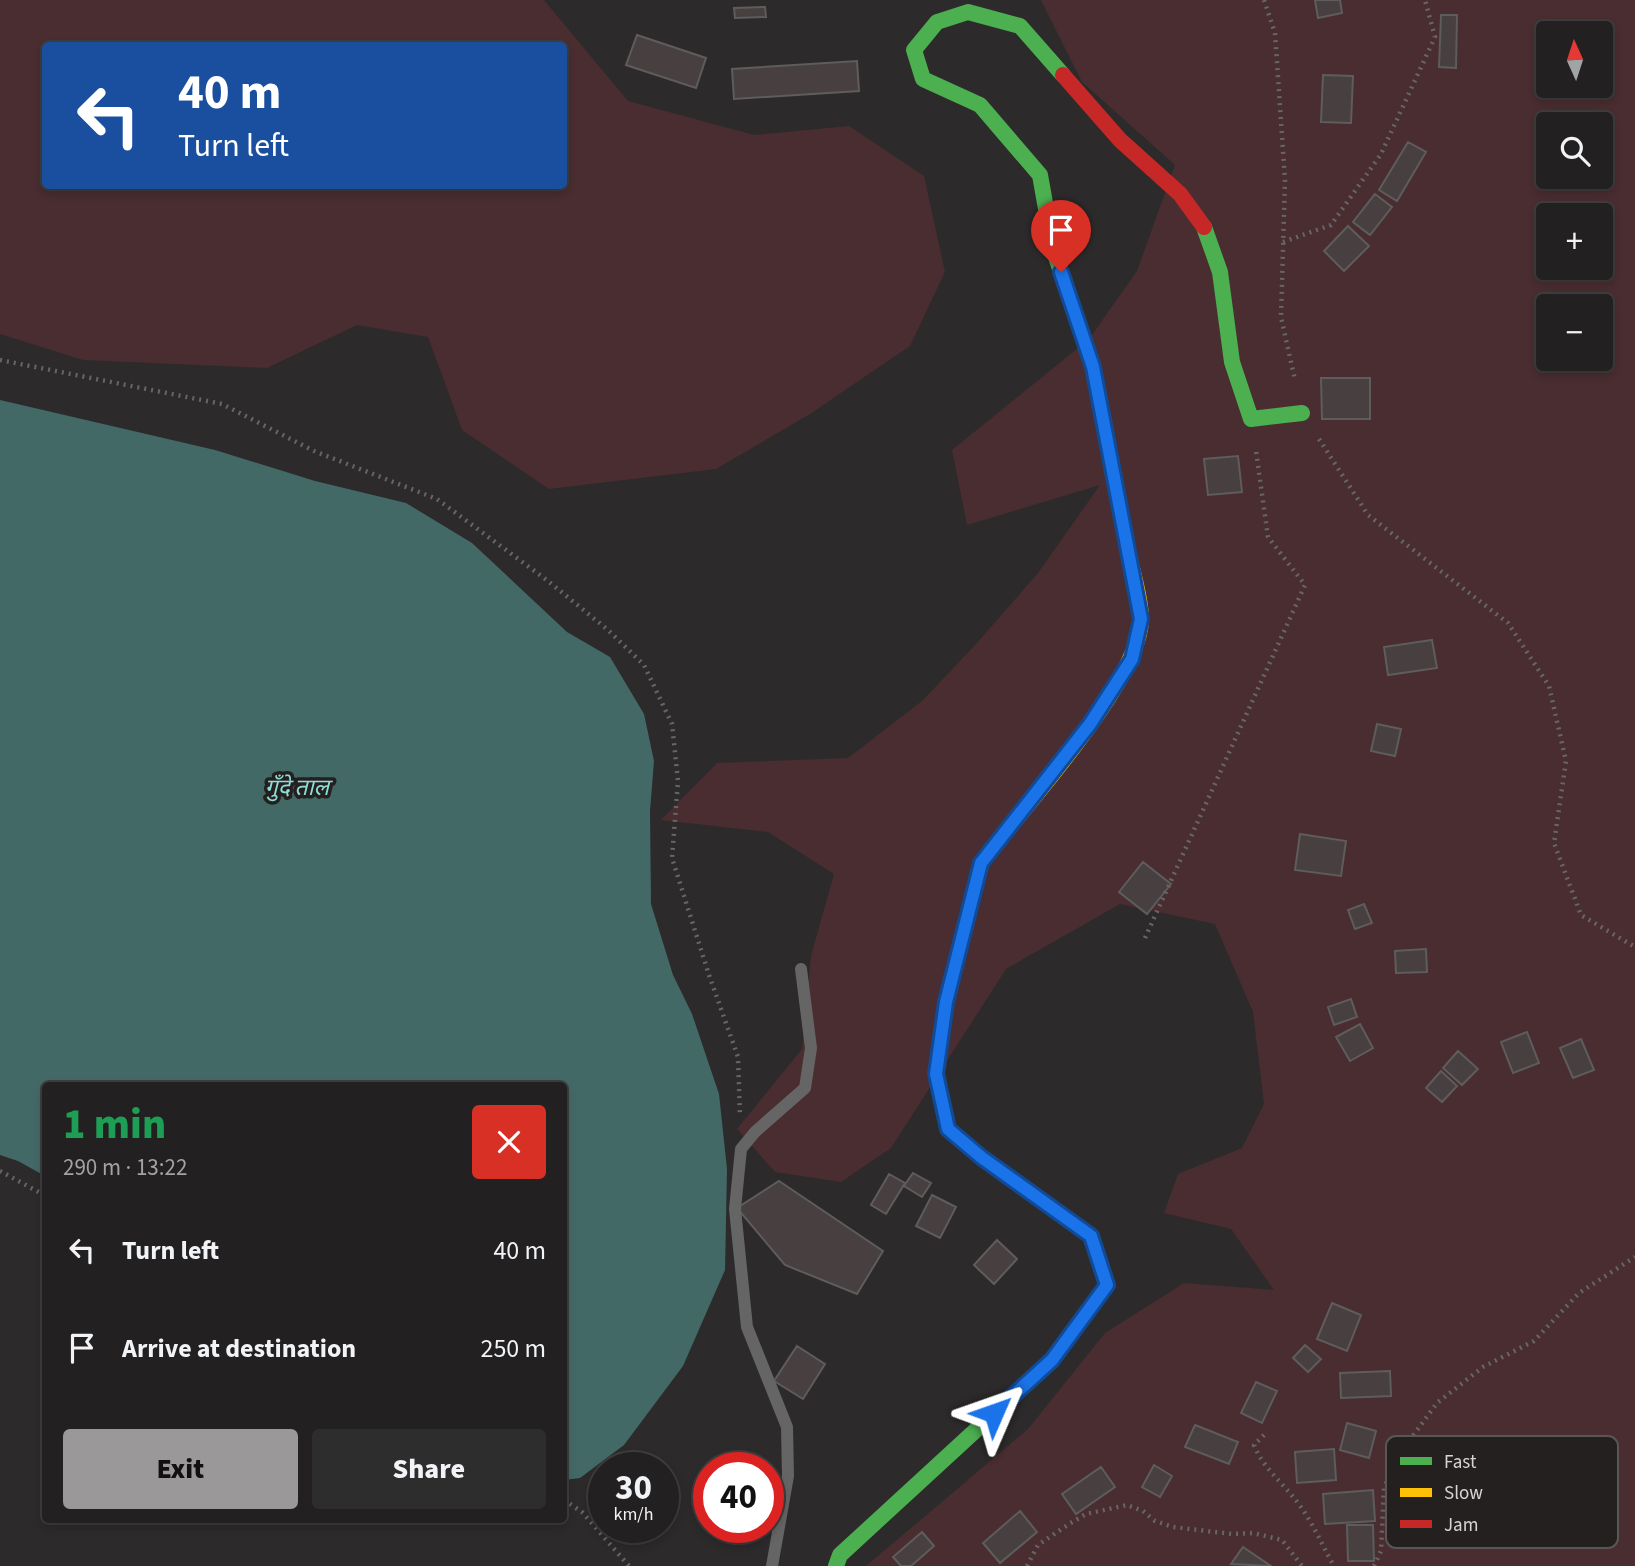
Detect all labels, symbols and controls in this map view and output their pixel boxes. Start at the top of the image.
north arrow [1536,21,1614,98]
map controls [1536,21,1613,371]
text: 40 m [178,58,282,128]
icon: left [63,70,154,161]
button: search [1536,112,1613,189]
text: Turn left [178,123,289,169]
pin [1031,200,1091,272]
button: + [1536,203,1613,280]
icon: arrive [1042,211,1080,249]
button: − [1536,294,1613,371]
water label: गुँदे ताल [265,771,334,804]
text: 1 min [63,1095,166,1155]
button: close [472,1105,546,1179]
text: 290 m · 13:22 [63,1151,187,1184]
icon: left [63,1231,101,1269]
text: Turn left [122,1232,219,1269]
text: 40 m [493,1232,546,1269]
icon: arrive [63,1329,101,1367]
text: Arrive at destination [122,1330,356,1367]
text: 250 m [480,1330,546,1367]
position arrow [957,1376,1031,1450]
button: Exit [63,1429,298,1509]
button: Share [312,1429,546,1509]
legend [1386,1436,1618,1548]
text: Fast [1444,1449,1477,1476]
speed limit sign: 40 [693,1452,784,1543]
text: 30 [615,1463,652,1513]
text: Slow [1444,1480,1483,1507]
text: km/h [614,1502,653,1527]
text: Jam [1444,1512,1478,1539]

